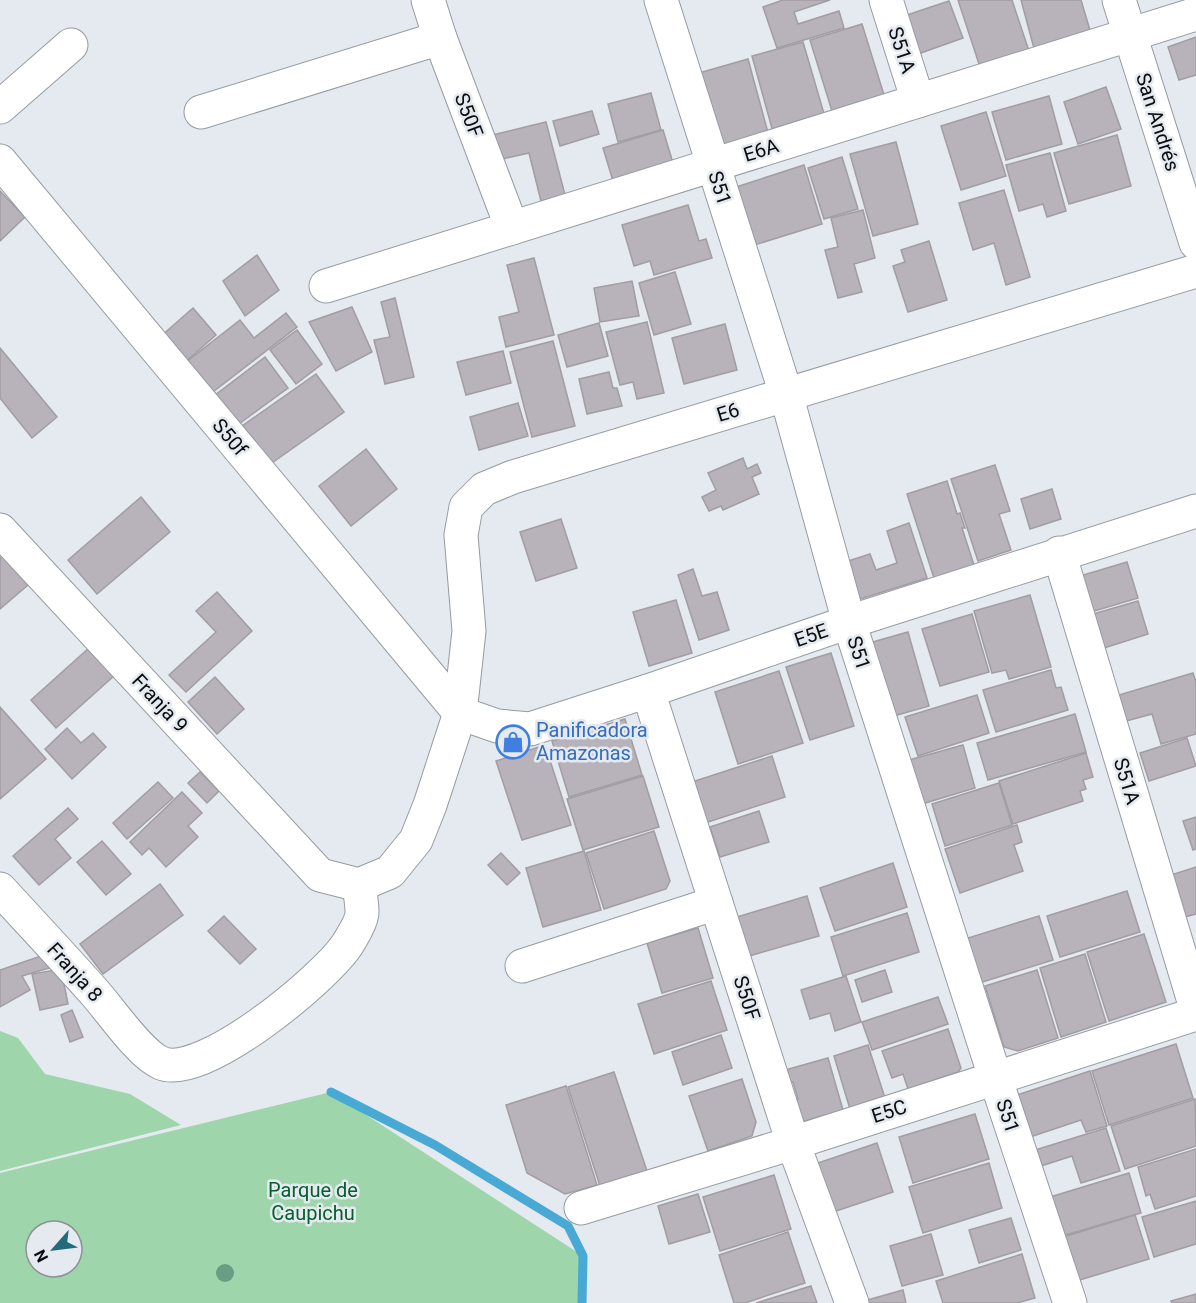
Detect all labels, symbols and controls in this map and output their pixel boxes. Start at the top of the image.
street label: S51A [883,24,921,76]
street label: San Andrés [1131,70,1185,174]
street label: S50F [450,89,488,141]
street label: E6A [740,133,782,167]
street label: S51 [703,168,737,208]
street label: E6 [714,397,742,427]
street label: S50f [208,413,252,461]
street label: E5E [791,618,831,652]
street label: S51 [842,633,876,673]
street label: Franja 9 [127,669,193,737]
place label: Panificadora Amazonas [536,718,648,765]
shop icon: Panificadora Amazonas [495,724,531,760]
street label: S51A [1109,755,1145,807]
street label: Franja 8 [42,938,108,1006]
street label: S50F [729,973,765,1023]
street label: E5C [868,1094,910,1128]
street label: S51 [991,1096,1025,1136]
park label: Parque de Caupichu [268,1178,358,1225]
north arrow [24,1219,84,1279]
text: N [30,1246,52,1265]

